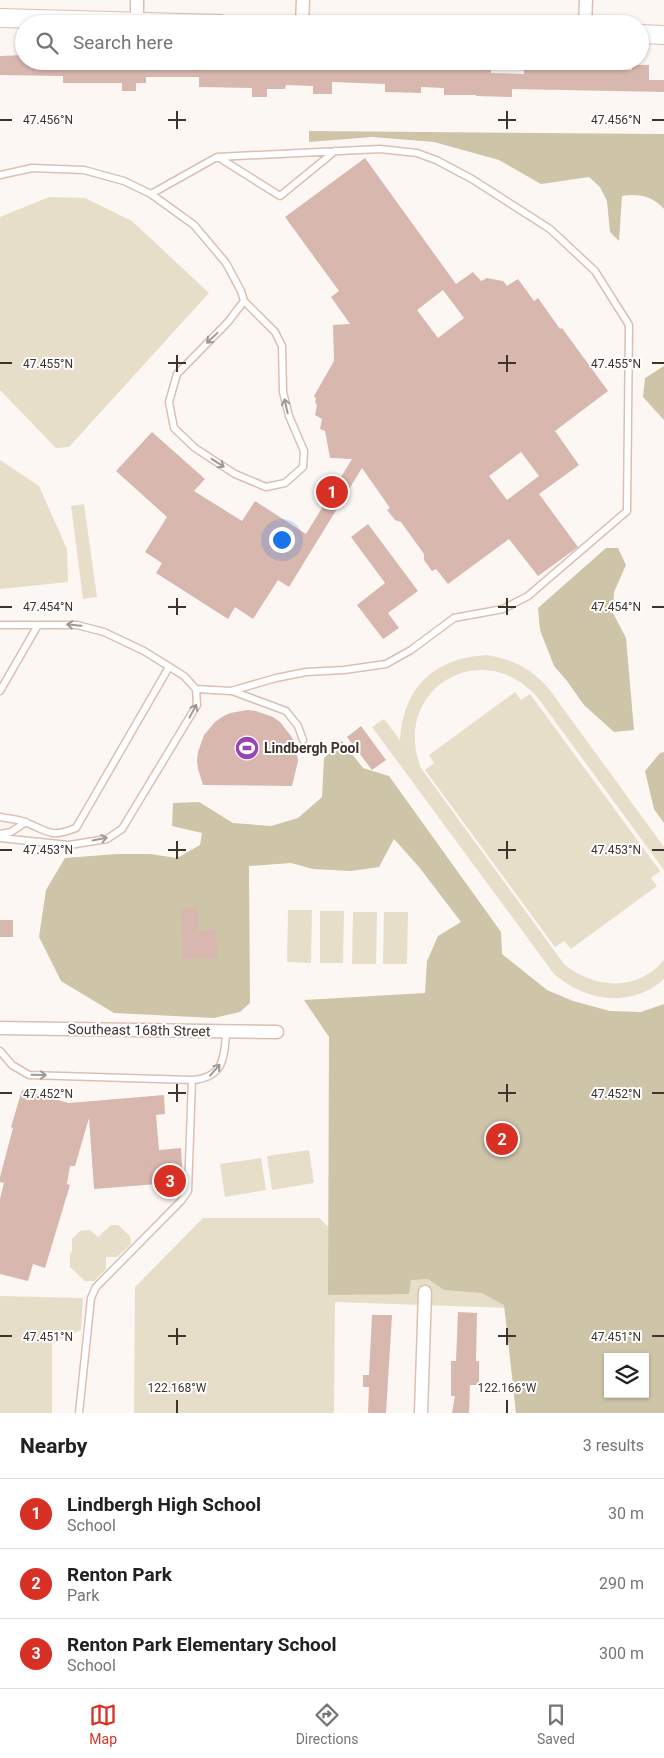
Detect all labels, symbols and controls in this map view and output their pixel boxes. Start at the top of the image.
search box [15,15,649,70]
icon: search [33,29,61,57]
text: Search here [73,31,173,54]
text: 47.456°N [23,113,73,127]
text: 47.456°N [591,113,641,127]
one-way arrow [206,332,218,344]
text: 47.455°N [23,357,73,371]
text: 47.455°N [591,357,641,371]
one-way arrow [281,398,290,414]
one-way arrow [210,458,224,468]
pin: 1 [316,473,348,511]
your location [269,527,295,553]
text: 47.454°N [23,600,73,614]
text: 47.454°N [591,600,641,614]
one-way arrow [67,621,83,630]
one-way arrow [188,703,198,718]
sports icon: Lindbergh Pool [234,735,260,761]
place label: Lindbergh Pool [264,740,359,756]
one-way arrow [92,834,108,844]
text: 47.453°N [23,843,73,857]
text: 47.453°N [591,843,641,857]
street label: Southeast 168th Street [67,1021,211,1039]
one-way arrow [209,1063,221,1076]
one-way arrow [31,1070,47,1080]
text: 47.452°N [23,1087,73,1101]
text: 47.452°N [591,1087,641,1101]
pin: 2 [486,1120,518,1158]
pin: 3 [154,1162,186,1200]
text: 47.451°N [23,1330,73,1344]
text: 47.451°N [591,1330,641,1344]
map controls [604,1353,649,1398]
button: layers [604,1353,649,1398]
text: 122.168°W [148,1381,207,1395]
text: 122.166°W [478,1381,537,1395]
text: Nearby [20,1434,87,1458]
text: 3 results [583,1436,644,1455]
text: Lindbergh High School [67,1493,261,1516]
text: 1 [31,1504,41,1523]
text: 30 m [608,1504,644,1523]
text: School [67,1516,116,1535]
text: Renton Park [67,1563,172,1586]
text: 2 [31,1574,41,1593]
text: 290 m [599,1574,644,1593]
text: Park [67,1586,99,1605]
text: Renton Park Elementary School [67,1633,337,1656]
text: 3 [31,1644,41,1663]
text: 300 m [599,1644,644,1663]
text: School [67,1656,116,1675]
tab: Map [89,1701,117,1747]
tab: Directions [296,1701,359,1747]
tab: Saved [537,1701,575,1747]

